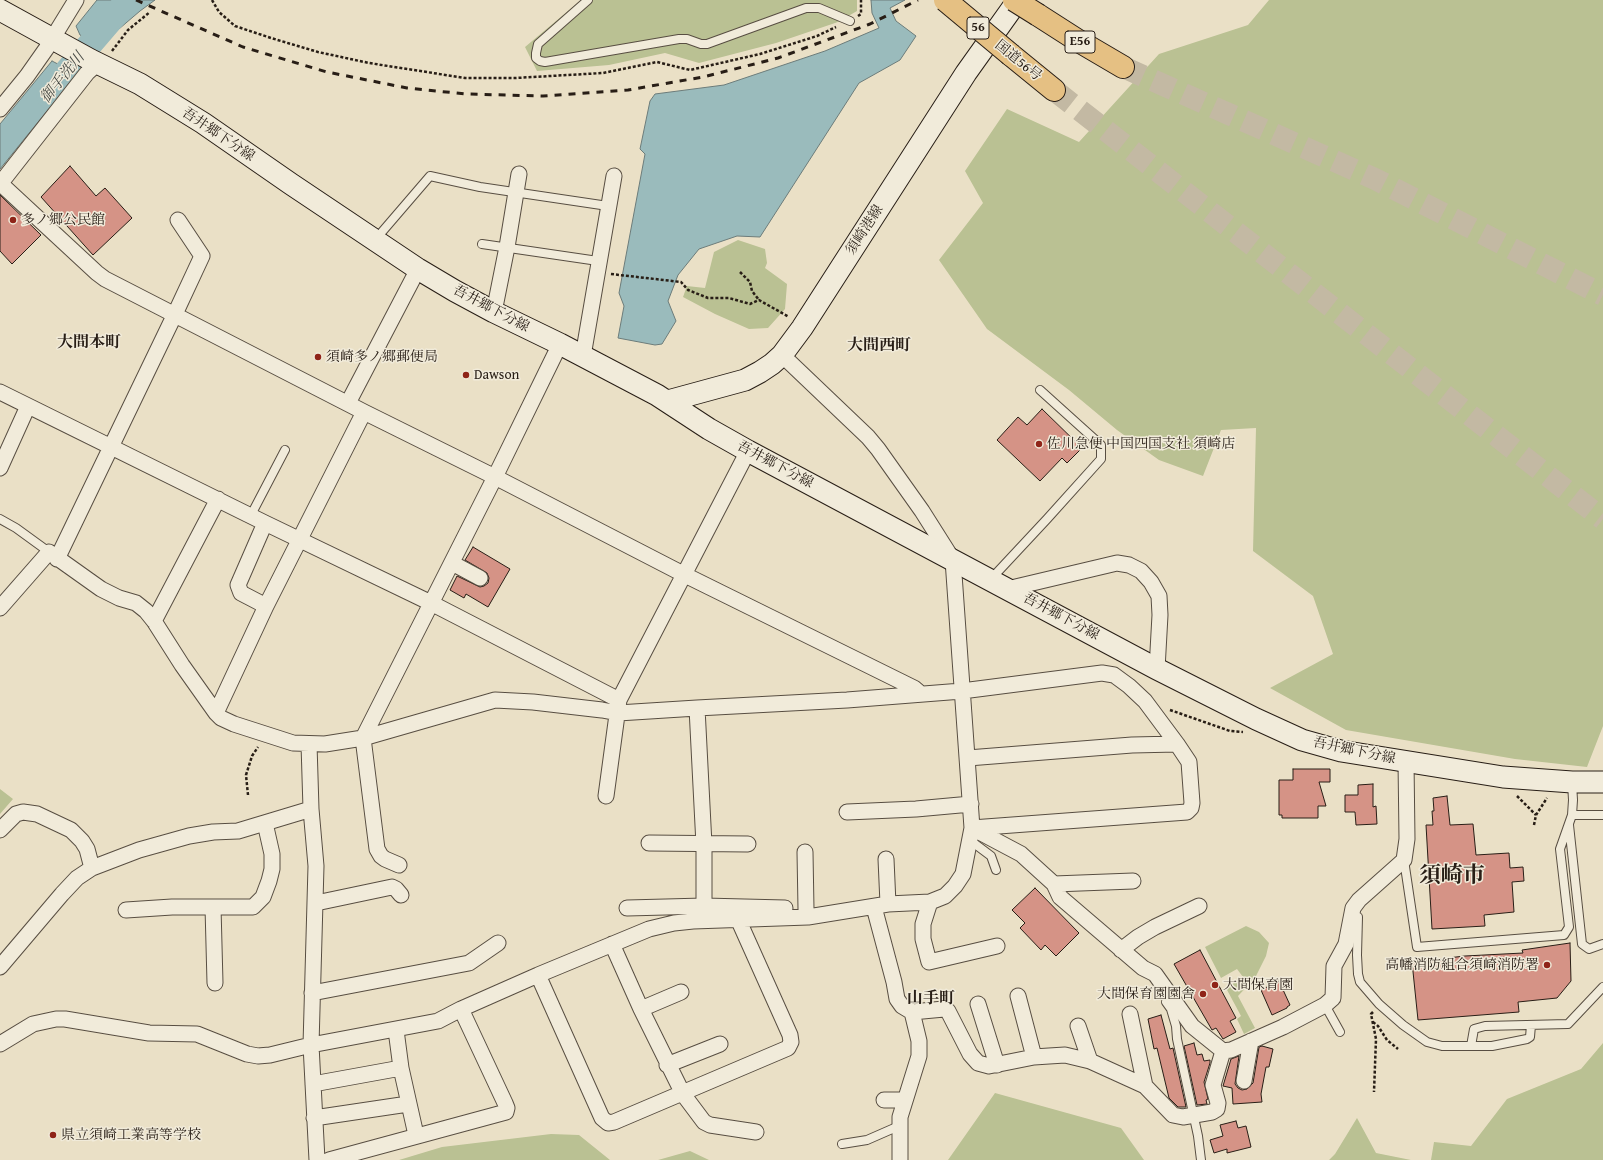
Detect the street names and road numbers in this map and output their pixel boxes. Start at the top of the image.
road number: 56 [967,17,989,39]
road number: E56 [1065,31,1095,53]
street label: 国道56号 [991,37,1045,85]
street label: 吾井郷下分線 [178,105,258,165]
street label: 須崎港線 [843,202,887,258]
street label: 吾井郷下分線 [450,282,532,336]
street label: 吾井郷下分線 [734,438,816,492]
street label: 吾井郷下分線 [1020,590,1102,644]
street label: 吾井郷下分線 [1311,734,1397,768]

